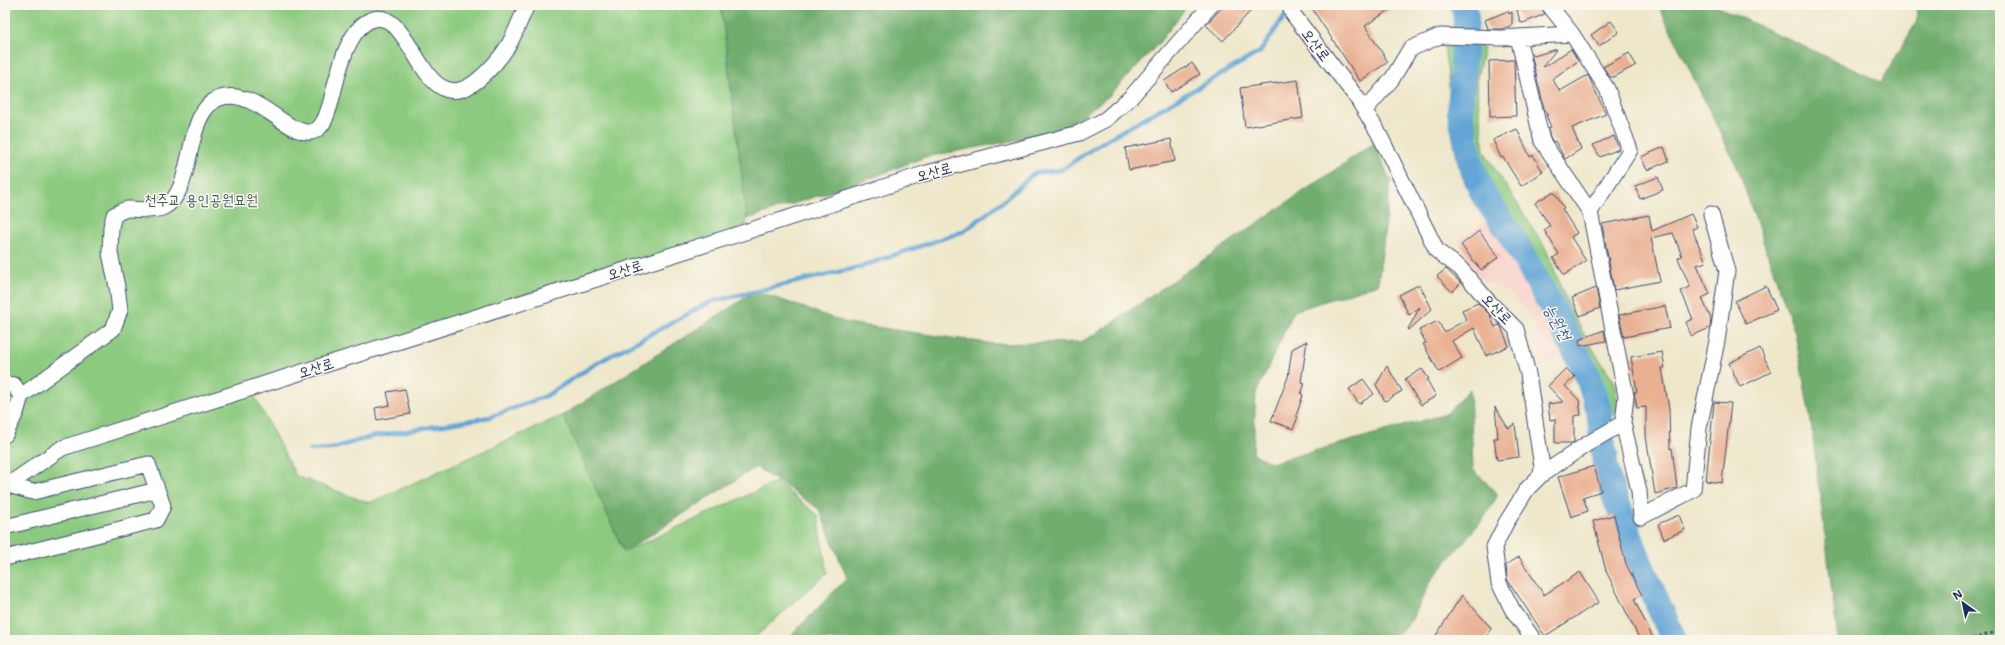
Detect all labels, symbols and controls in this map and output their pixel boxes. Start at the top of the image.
street label: 오산로 [1297,25,1335,65]
street label: 오산로 [914,157,954,187]
park label: 천주교 용인공원묘원 [144,190,258,210]
street label: 오산로 [605,255,645,285]
street label: 오산로 [1477,289,1517,329]
water label: 능원천 [1539,300,1577,346]
street label: 오산로 [296,353,336,383]
north arrow [1943,583,1983,623]
text: N [1950,586,1966,604]

